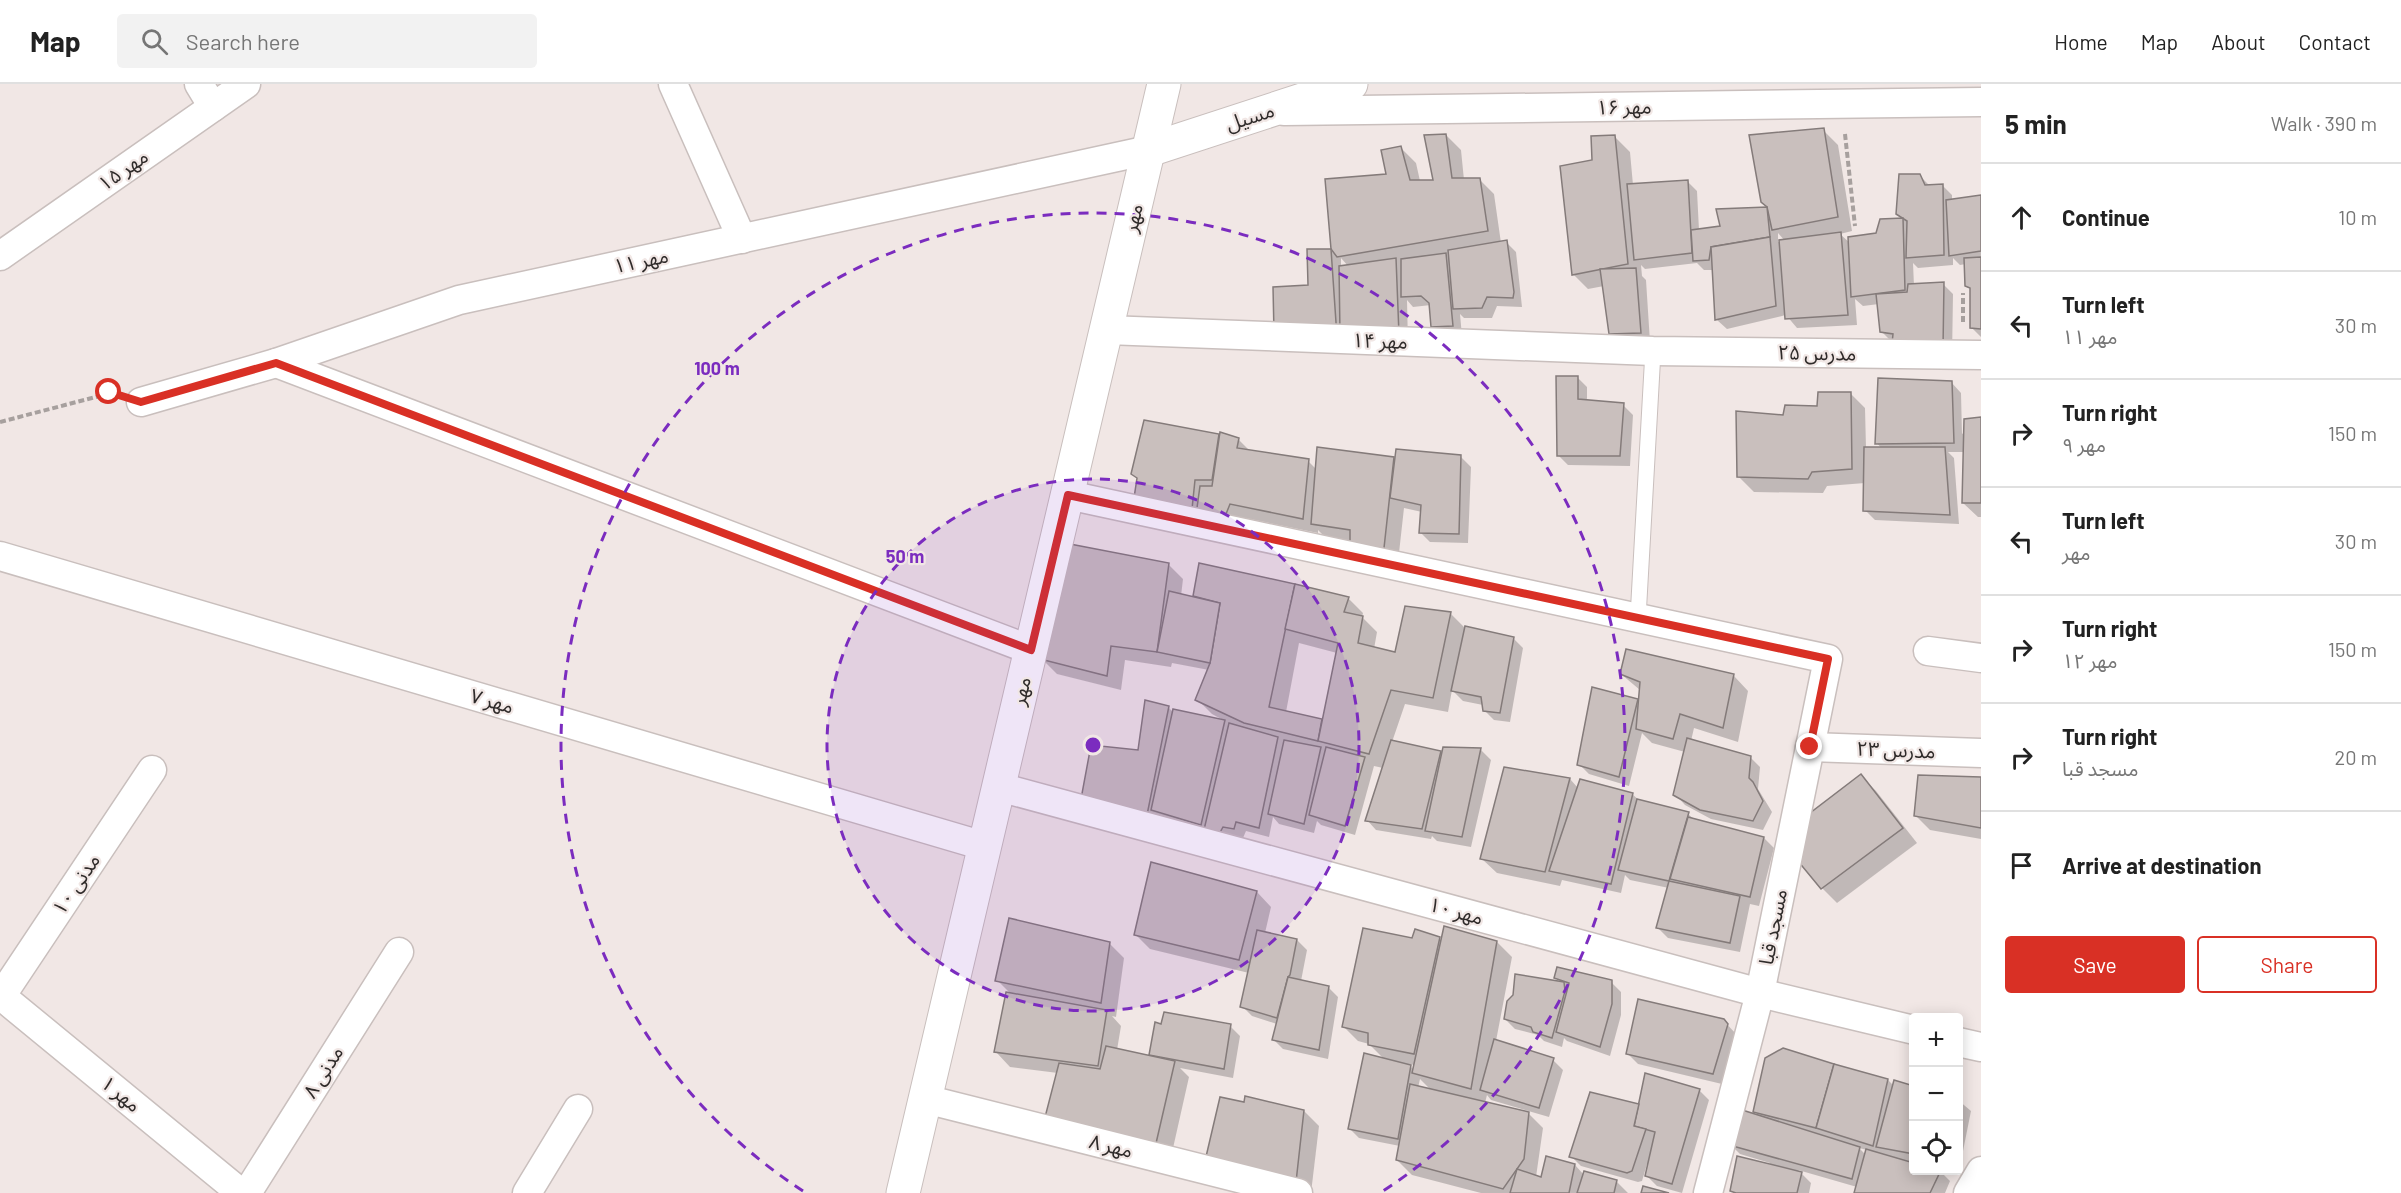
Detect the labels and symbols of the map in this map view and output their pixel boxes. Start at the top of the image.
street label: مهر ۱۶ [1596,94,1652,119]
street label: مسیل [1222,97,1277,136]
street label: مهر ۱۵ [93,143,153,196]
street label: مهر [1117,201,1148,236]
street label: مهر ۱۱ [611,243,671,279]
street label: مهر ۱۴ [1352,327,1408,354]
street label: مدرس ۲۵ [1777,339,1857,366]
text: 100 m [694,357,740,379]
route start [95,378,121,404]
text: 50 m [886,545,924,567]
street label: مهر [1005,674,1036,709]
street label: مهر ۷ [468,682,517,719]
route end [1796,733,1822,759]
centre of rings [1083,735,1103,755]
street label: مدرس ۲۳ [1856,736,1936,763]
street label: مدنی ۱۰ [46,848,105,919]
street label: مسجد قبا [1753,887,1791,967]
street label: مهر ۱۰ [1426,891,1486,930]
street label: مدنی ۸ [297,1041,348,1102]
street label: مهر ۱ [96,1070,146,1117]
street label: مهر ۸ [1087,1128,1135,1163]

